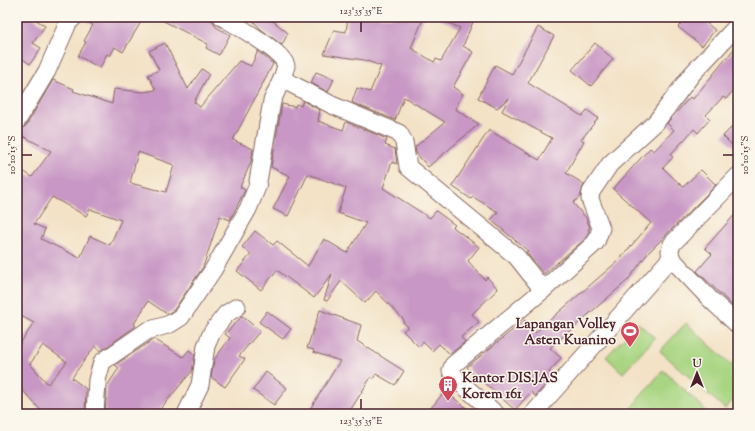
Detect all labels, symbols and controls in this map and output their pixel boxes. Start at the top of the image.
text: 123°35'35"E [340,4,382,19]
text: 10°10'15"S [5,135,20,175]
text: 10°10'15"S [738,135,753,175]
place label: Lapangan Volley Asten Kuanino [516,315,616,351]
sports icon: Lapangan Volley Asten Kuanino [619,320,641,348]
north arrow [677,353,717,393]
text: U [692,356,702,372]
place label: Kantor DIS.JAS Korem 161 [462,369,558,405]
building icon: Kantor DIS.JAS Korem 161 [437,374,459,402]
text: 123°35'35"E [340,414,382,429]

